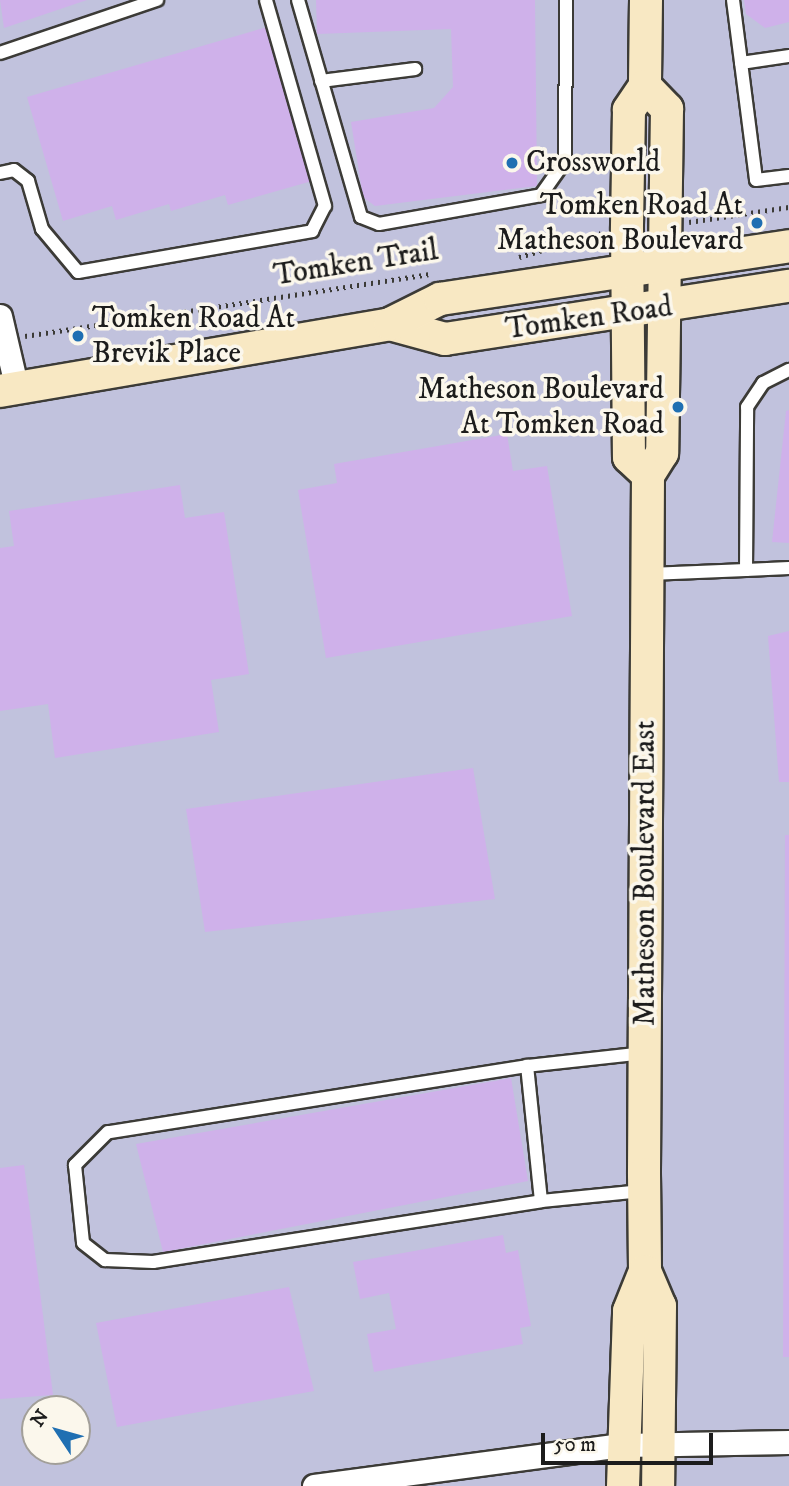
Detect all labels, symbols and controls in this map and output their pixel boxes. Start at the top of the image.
place label: Crossworld [526,145,660,181]
marker: Crossworld [504,155,520,171]
place label: Tomken Road At Matheson Boulevard [497,188,743,258]
marker: Tomken Road At Matheson Boulevard [749,215,765,231]
street label: Tomken Trail [271,233,441,295]
street label: Tomken Road [503,289,675,349]
place label: Tomken Road At Brevik Place [92,301,295,372]
marker: Tomken Road At Brevik Place [70,328,86,344]
place label: Matheson Boulevard At Tomken Road [418,372,664,442]
marker: Matheson Boulevard At Tomken Road [670,399,686,415]
street label: Matheson Boulevard East [628,720,664,1026]
north arrow [21,1395,91,1465]
text: N [26,1405,54,1432]
scale bar [544,1420,716,1464]
text: 50 m [554,1432,596,1458]

